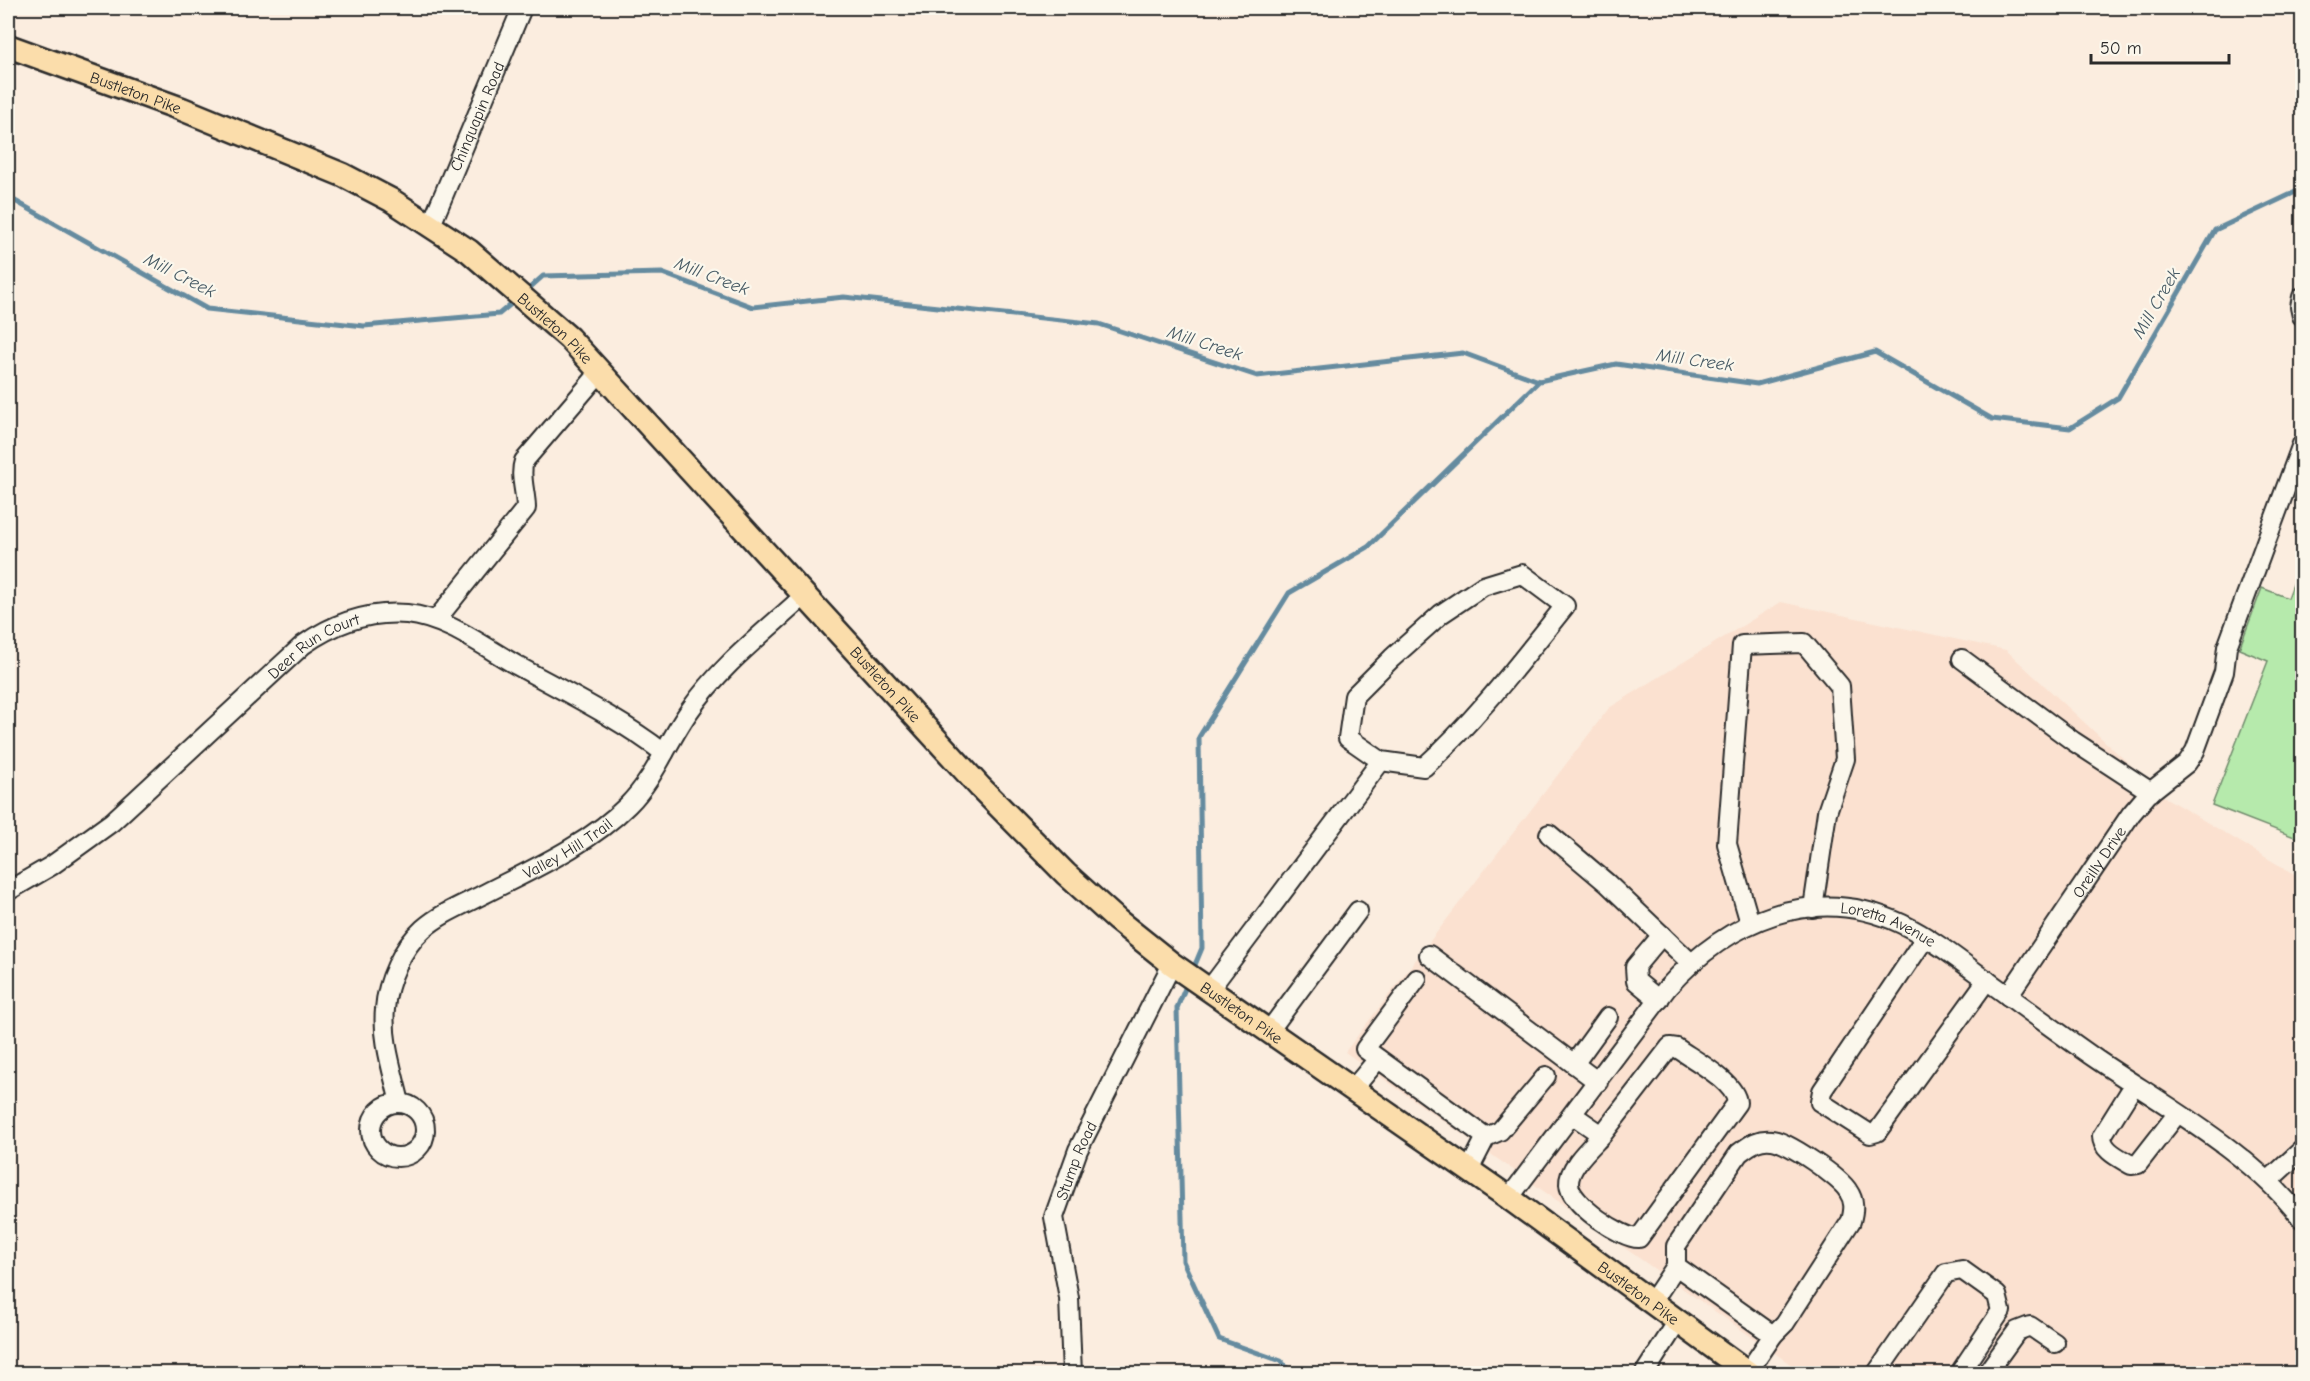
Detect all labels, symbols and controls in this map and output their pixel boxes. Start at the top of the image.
scale bar [2091,27,2229,65]
text: 50 m [2100,38,2142,59]
street label: Chinquapin Road [447,59,508,174]
street label: Bustleton Pike [87,68,184,118]
water label: Mill Creek [140,248,219,303]
water label: Mill Creek [671,252,752,300]
water label: Mill Creek [2127,264,2185,343]
street label: Bustleton Pike [514,289,596,368]
water label: Mill Creek [1164,321,1245,366]
water label: Mill Creek [1654,345,1735,376]
street label: Deer Run Court [265,610,362,683]
street label: Bustleton Pike [846,643,924,726]
street label: Valley Hill Trail [520,815,616,883]
street label: Oreilly Drive [2069,823,2130,901]
street label: Loretta Avenue [1840,899,1939,951]
street label: Bustleton Pike [1197,979,1286,1048]
street label: Stump Road [1053,1119,1101,1203]
street label: Bustleton Pike [1594,1258,1682,1329]

